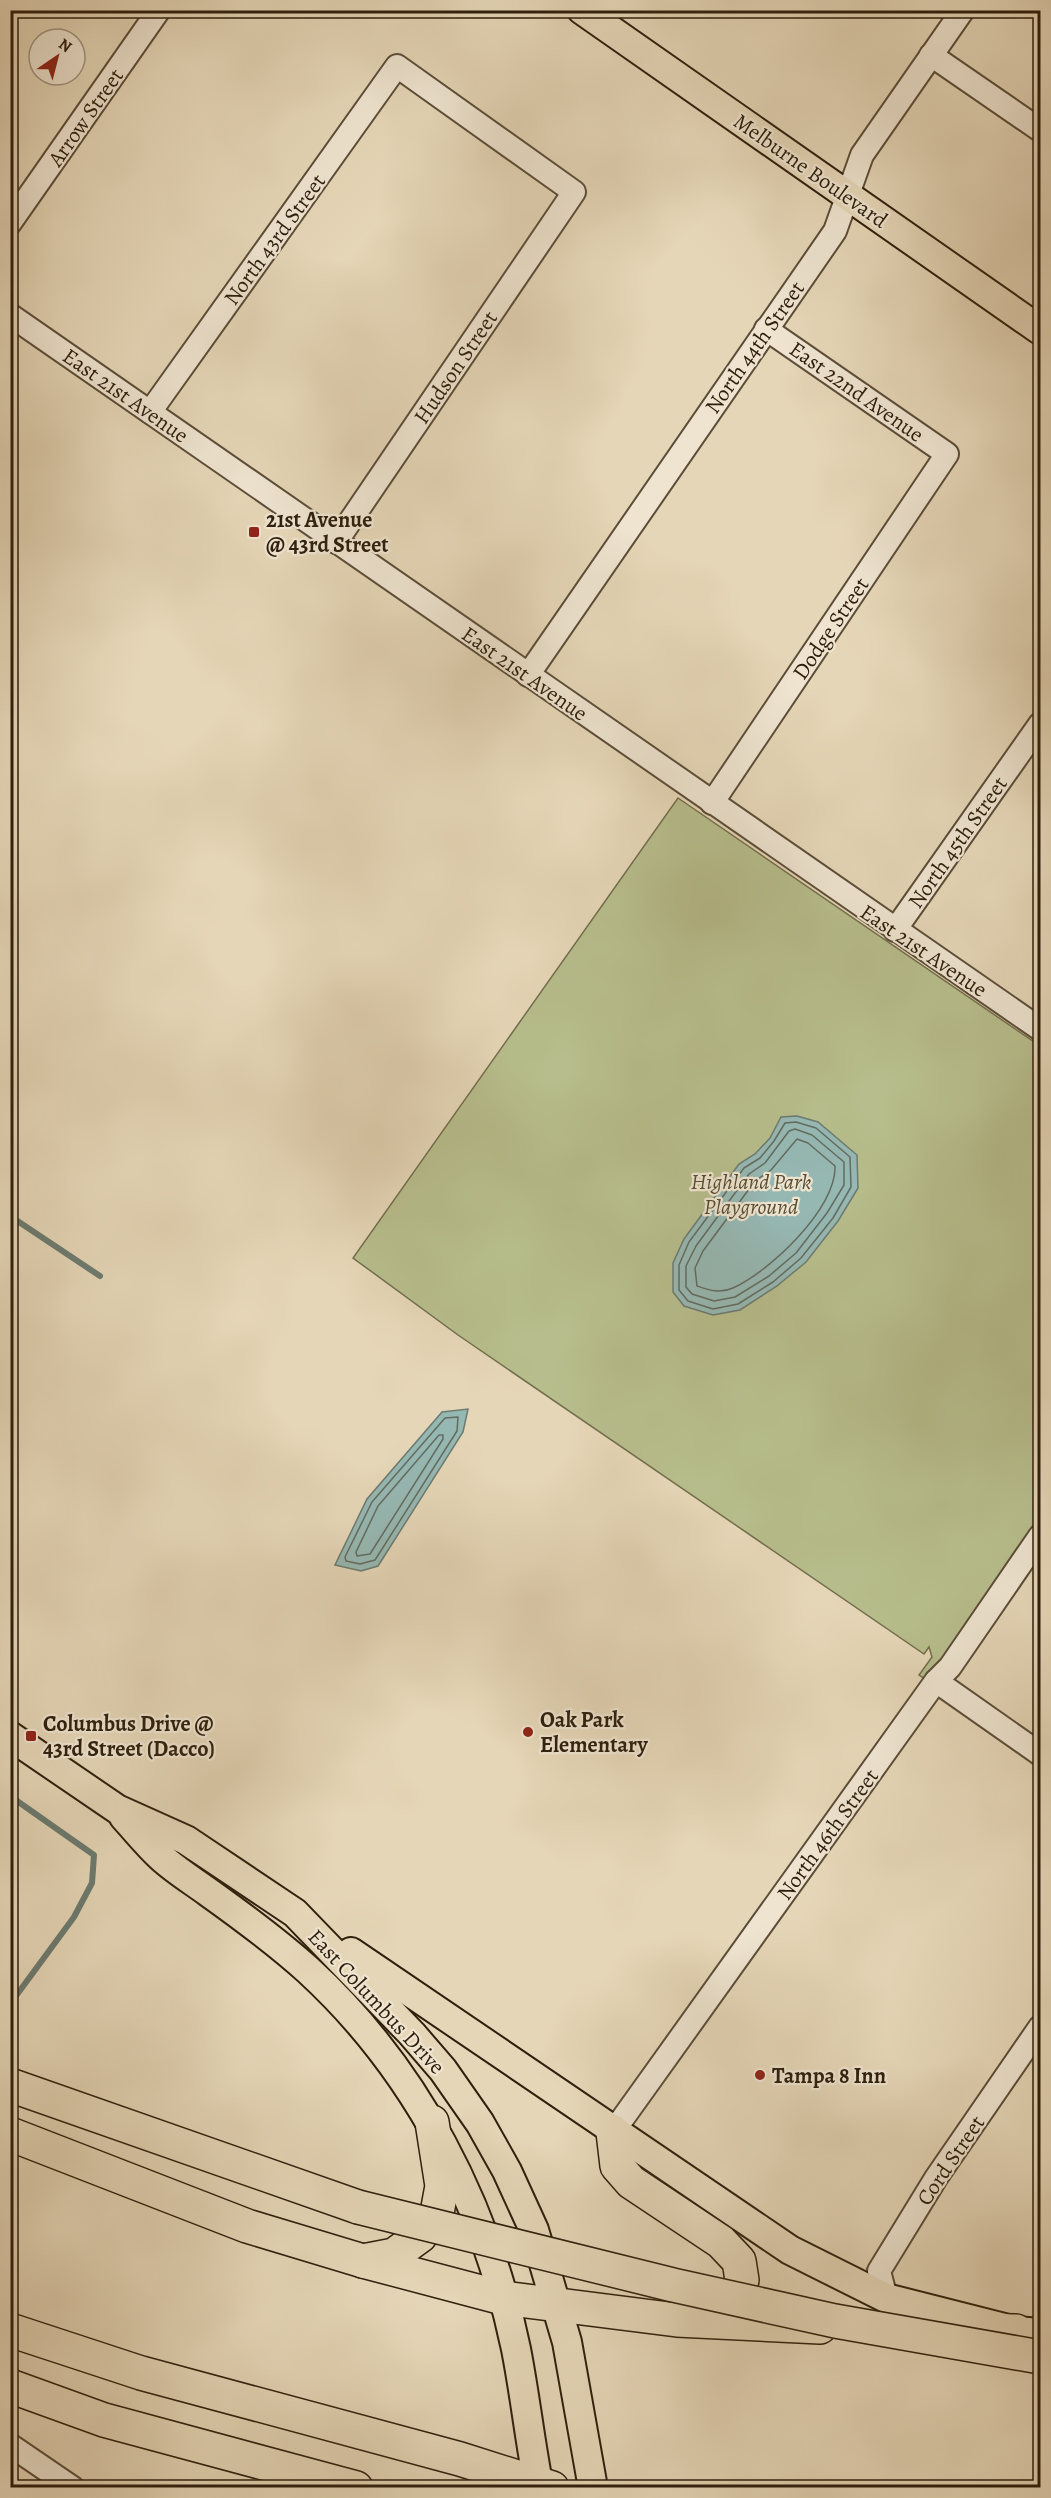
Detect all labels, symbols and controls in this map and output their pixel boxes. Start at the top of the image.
north arrow [27,27,87,87]
text: N [54,33,76,58]
street label: Arrow Street [40,62,131,174]
street label: Melburne Boulevard [727,106,894,235]
street label: North 43rd Street [217,168,333,311]
street label: North 44th Street [698,275,812,420]
street label: Hudson Street [407,305,505,430]
street label: East 22nd Avenue [783,334,930,449]
street label: East 21st Avenue [57,341,194,450]
place label: 21st Avenue @ 43rd Street [266,505,389,560]
marker: 21st Avenue @ 43rd Street [247,525,261,539]
street label: Dodge Street [786,571,876,686]
street label: East 21st Avenue [456,619,593,728]
street label: North 45th Street [901,770,1015,915]
street label: East 21st Avenue [854,897,993,1004]
park label: Highland Park Playground [691,1167,812,1222]
place label: Oak Park Elementary [540,1705,648,1760]
place label: Columbus Drive @ 43rd Street (Dacco) [43,1709,215,1764]
marker: Oak Park Elementary [521,1725,535,1739]
marker: Columbus Drive @ 43rd Street (Dacco) [24,1729,38,1743]
street label: North 46th Street [770,1763,886,1906]
street label: East Columbus Drive [301,1922,452,2081]
place label: Tampa 8 Inn [772,2061,886,2091]
marker: Tampa 8 Inn [753,2068,767,2082]
street label: Cord Street [910,2110,992,2212]

